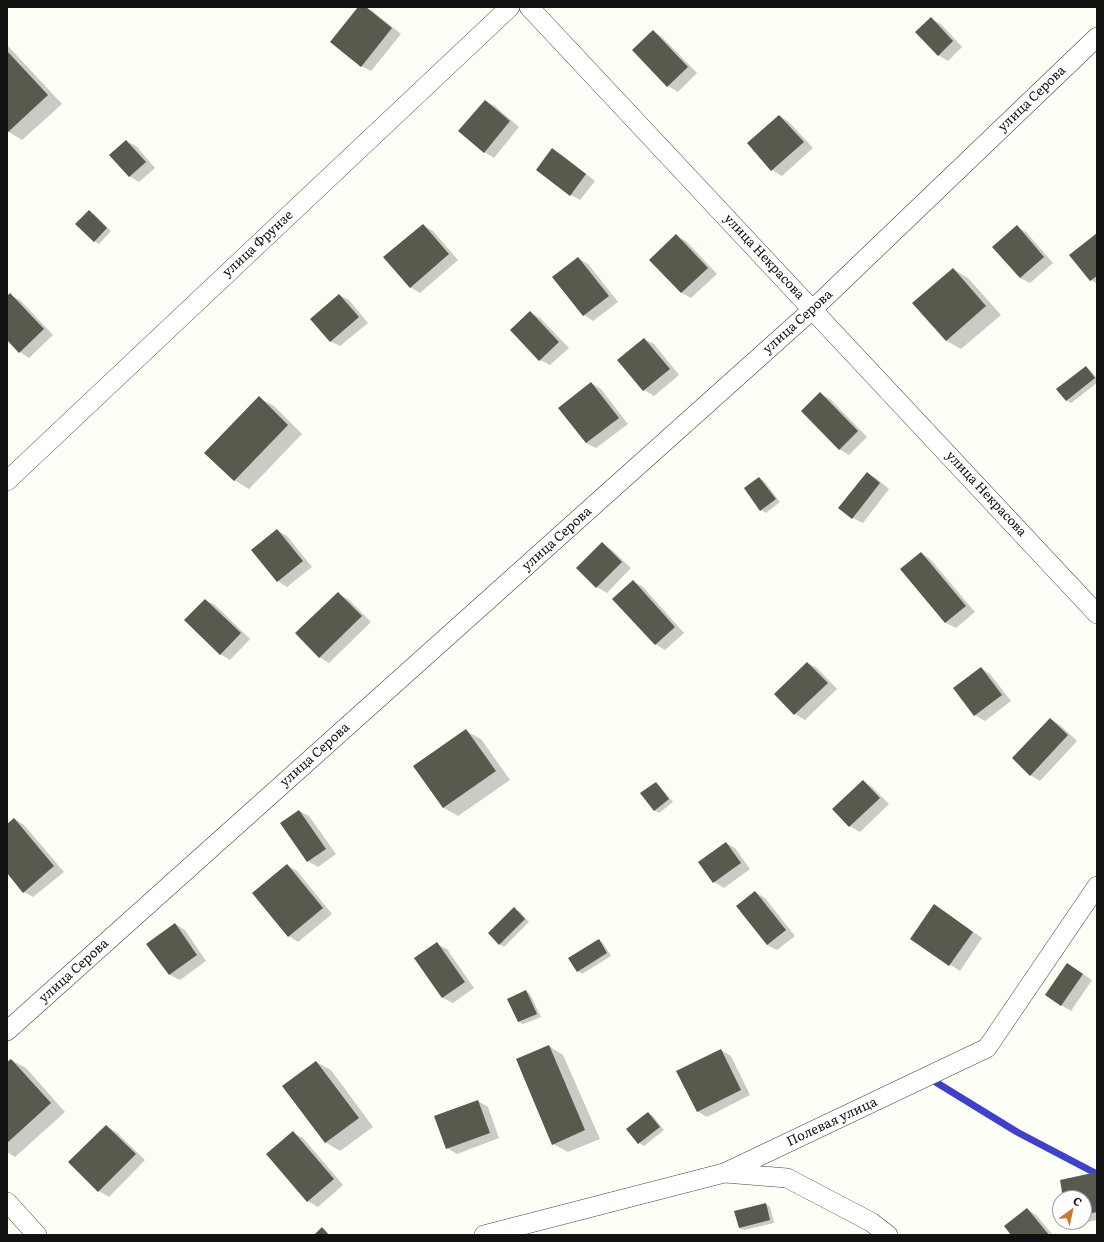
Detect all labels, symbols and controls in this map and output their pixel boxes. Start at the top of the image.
street label: улица Серова [995,63,1069,135]
street label: улица Фрунзе [220,207,296,281]
street label: улица Некрасова [720,211,808,303]
street label: улица Серова [760,287,836,357]
street label: улица Некрасова [942,448,1030,540]
street label: улица Серова [519,504,595,574]
street label: улица Серова [277,720,353,790]
street label: улица Серова [36,936,112,1006]
street label: Полевая улица [784,1094,880,1150]
north arrow [1052,1190,1092,1230]
text: С [1070,1192,1086,1210]

